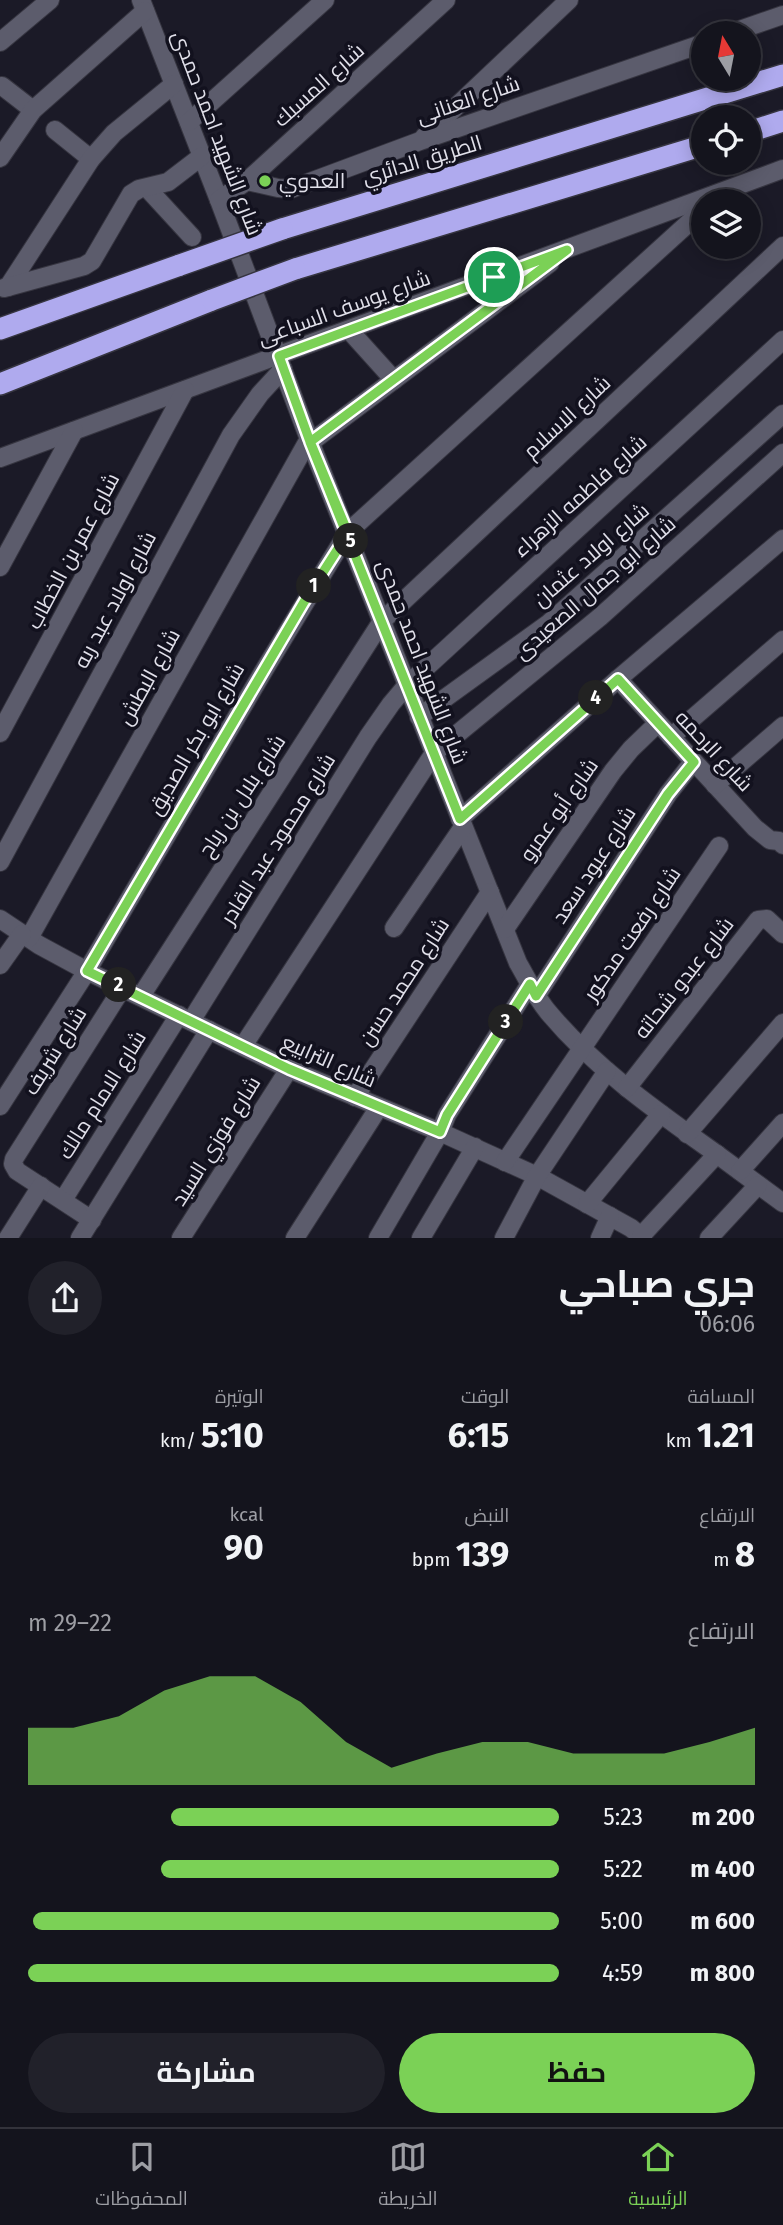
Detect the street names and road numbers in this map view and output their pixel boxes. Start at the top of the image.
street label: شارع الشهيد احمد حمدى [165,27,268,239]
street label: شارع المسبك [268,37,370,133]
street label: شارع العنانى [413,70,523,131]
street label: الطريق الدائري [359,129,486,193]
street label: شارع يوسف السباعى [254,265,434,352]
street label: شارع الاسلام [518,370,617,465]
street label: شارع فاطمه الزهراء [508,429,653,563]
street label: شارع عمر بن الخطاب [21,468,126,634]
street label: شارع اولاد عثمان [528,497,655,613]
street label: شارع ابو جمال الصعيدى [509,511,682,666]
street label: شارع اولاد عبد ربه [68,527,163,673]
street label: شارع الشهيد احمد حمدى [370,556,473,768]
street label: شارع البطش [112,624,187,730]
street label: شارع ابو بكر الصديق [142,658,251,820]
street label: شارع الرحمه [669,705,758,798]
street label: شارع بلال بن رباح [193,730,292,863]
street label: شارع محمود عبد القادر [214,749,342,931]
street label: شارع أبو عمرو [514,754,605,867]
street label: شارع عبود سعد [546,801,642,929]
street label: شارع رفعت مدكور [577,862,687,1007]
street label: شارع عبدو شحاته [628,912,740,1045]
street label: شارع محمد حسن [353,913,456,1051]
street label: شارع شريف [18,1002,93,1100]
street label: شارع الامام مالك [52,1026,153,1165]
street label: شارع الترابيع [277,1029,380,1094]
street label: شارع فوزي السيد [166,1071,269,1212]

